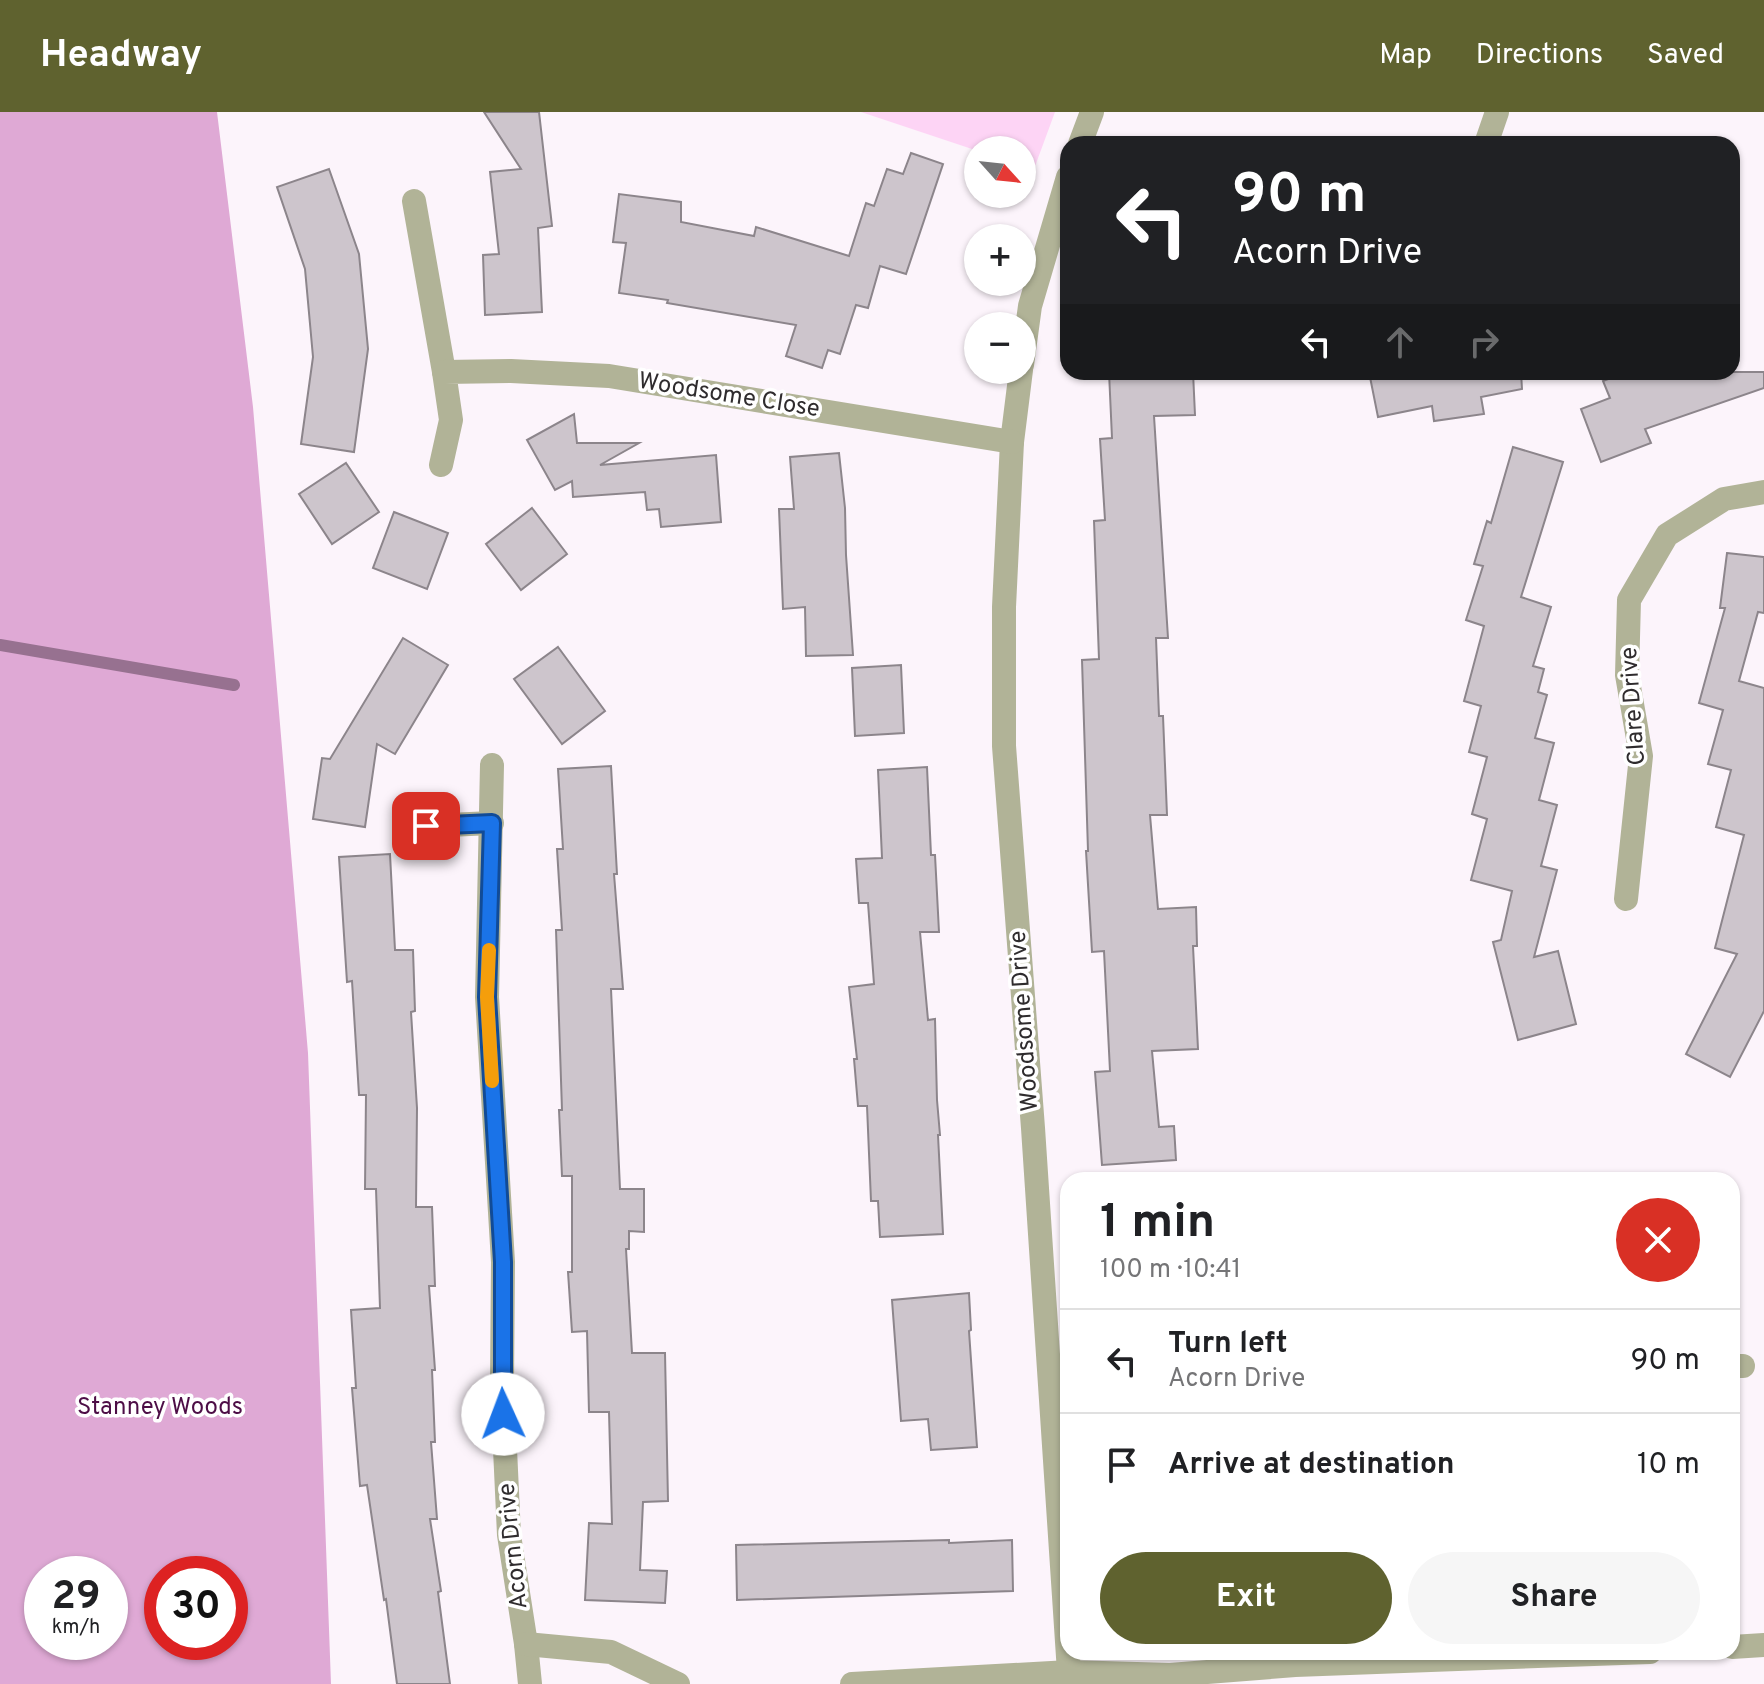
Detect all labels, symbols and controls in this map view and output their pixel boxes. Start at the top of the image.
text: Headway [40,32,202,81]
text: Map [1379,38,1432,74]
text: Directions [1476,38,1603,74]
text: Saved [1647,38,1724,74]
north arrow [964,136,1036,208]
map controls [964,136,1036,384]
text: 90 m [1232,162,1367,232]
icon: left [1100,168,1204,272]
button: + [964,224,1036,296]
text: Acorn Drive [1232,231,1422,277]
button: − [964,312,1036,384]
icon: left [1294,320,1338,364]
icon: ahead [1378,320,1422,364]
icon: right [1462,320,1506,364]
street label: Woodsome Close [636,367,822,425]
street label: Clare Drive [1615,646,1653,766]
pin [392,792,460,860]
icon: arrive [404,804,448,848]
street label: Woodsome Drive [1004,930,1046,1112]
text: 1 min [1100,1194,1215,1254]
button: close [1616,1198,1700,1282]
text: 100 m · 10:41 [1100,1254,1241,1287]
text: Turn left [1168,1326,1288,1363]
icon: left [1100,1339,1144,1383]
text: 90 m [1631,1343,1700,1380]
text: Acorn Drive [1168,1363,1305,1396]
position arrow [461,1372,545,1456]
park label: Stanney Woods [77,1393,243,1423]
icon: arrive [1100,1443,1144,1487]
text: Arrive at destination [1168,1447,1454,1484]
text: 10 m [1637,1447,1700,1484]
street label: Acorn Drive [492,1481,536,1611]
button: Exit [1100,1552,1392,1644]
button: Share [1408,1552,1700,1644]
speed limit sign: 30 [144,1556,248,1660]
text: 29 [51,1573,101,1623]
text: km/h [52,1615,100,1641]

